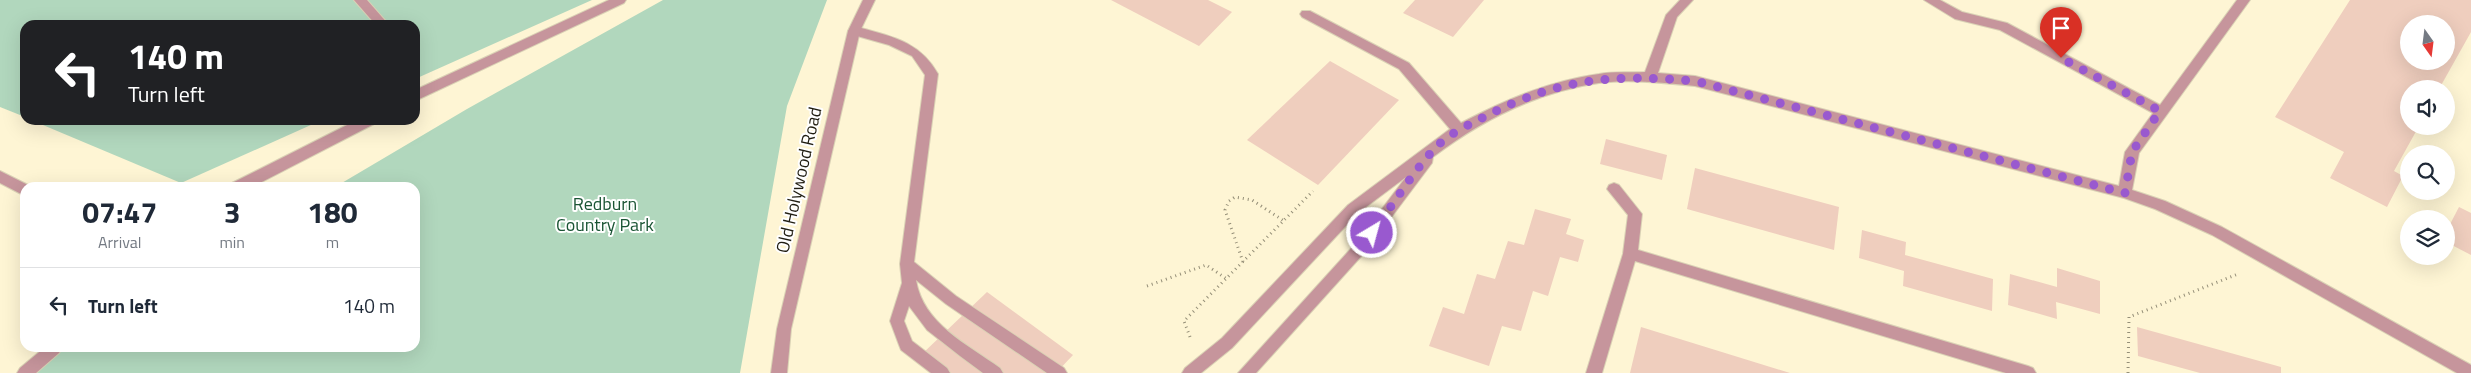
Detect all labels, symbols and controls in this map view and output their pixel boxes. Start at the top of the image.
pin [2040,7,2082,58]
icon: arrive [2047,14,2075,42]
north arrow [2400,15,2455,70]
map controls [2400,15,2455,265]
text: 140 m [128,29,224,83]
icon: left [45,40,110,105]
text: Turn left [128,77,205,111]
button: sound [2400,80,2455,135]
street label: Old Holywood Road [769,104,828,256]
button: search [2400,145,2455,200]
text: 07:47 [82,189,157,235]
text: 3 [224,189,241,235]
text: 180 [307,189,358,235]
park label: Redburn Country Park [556,190,654,238]
position arrow [1345,206,1397,258]
button: layers [2400,210,2455,265]
text: Arrival [98,230,141,254]
text: min [219,230,245,254]
text: m [326,230,339,254]
icon: left [45,291,73,319]
text: Turn left [88,291,158,320]
text: 140 m [343,291,395,320]

